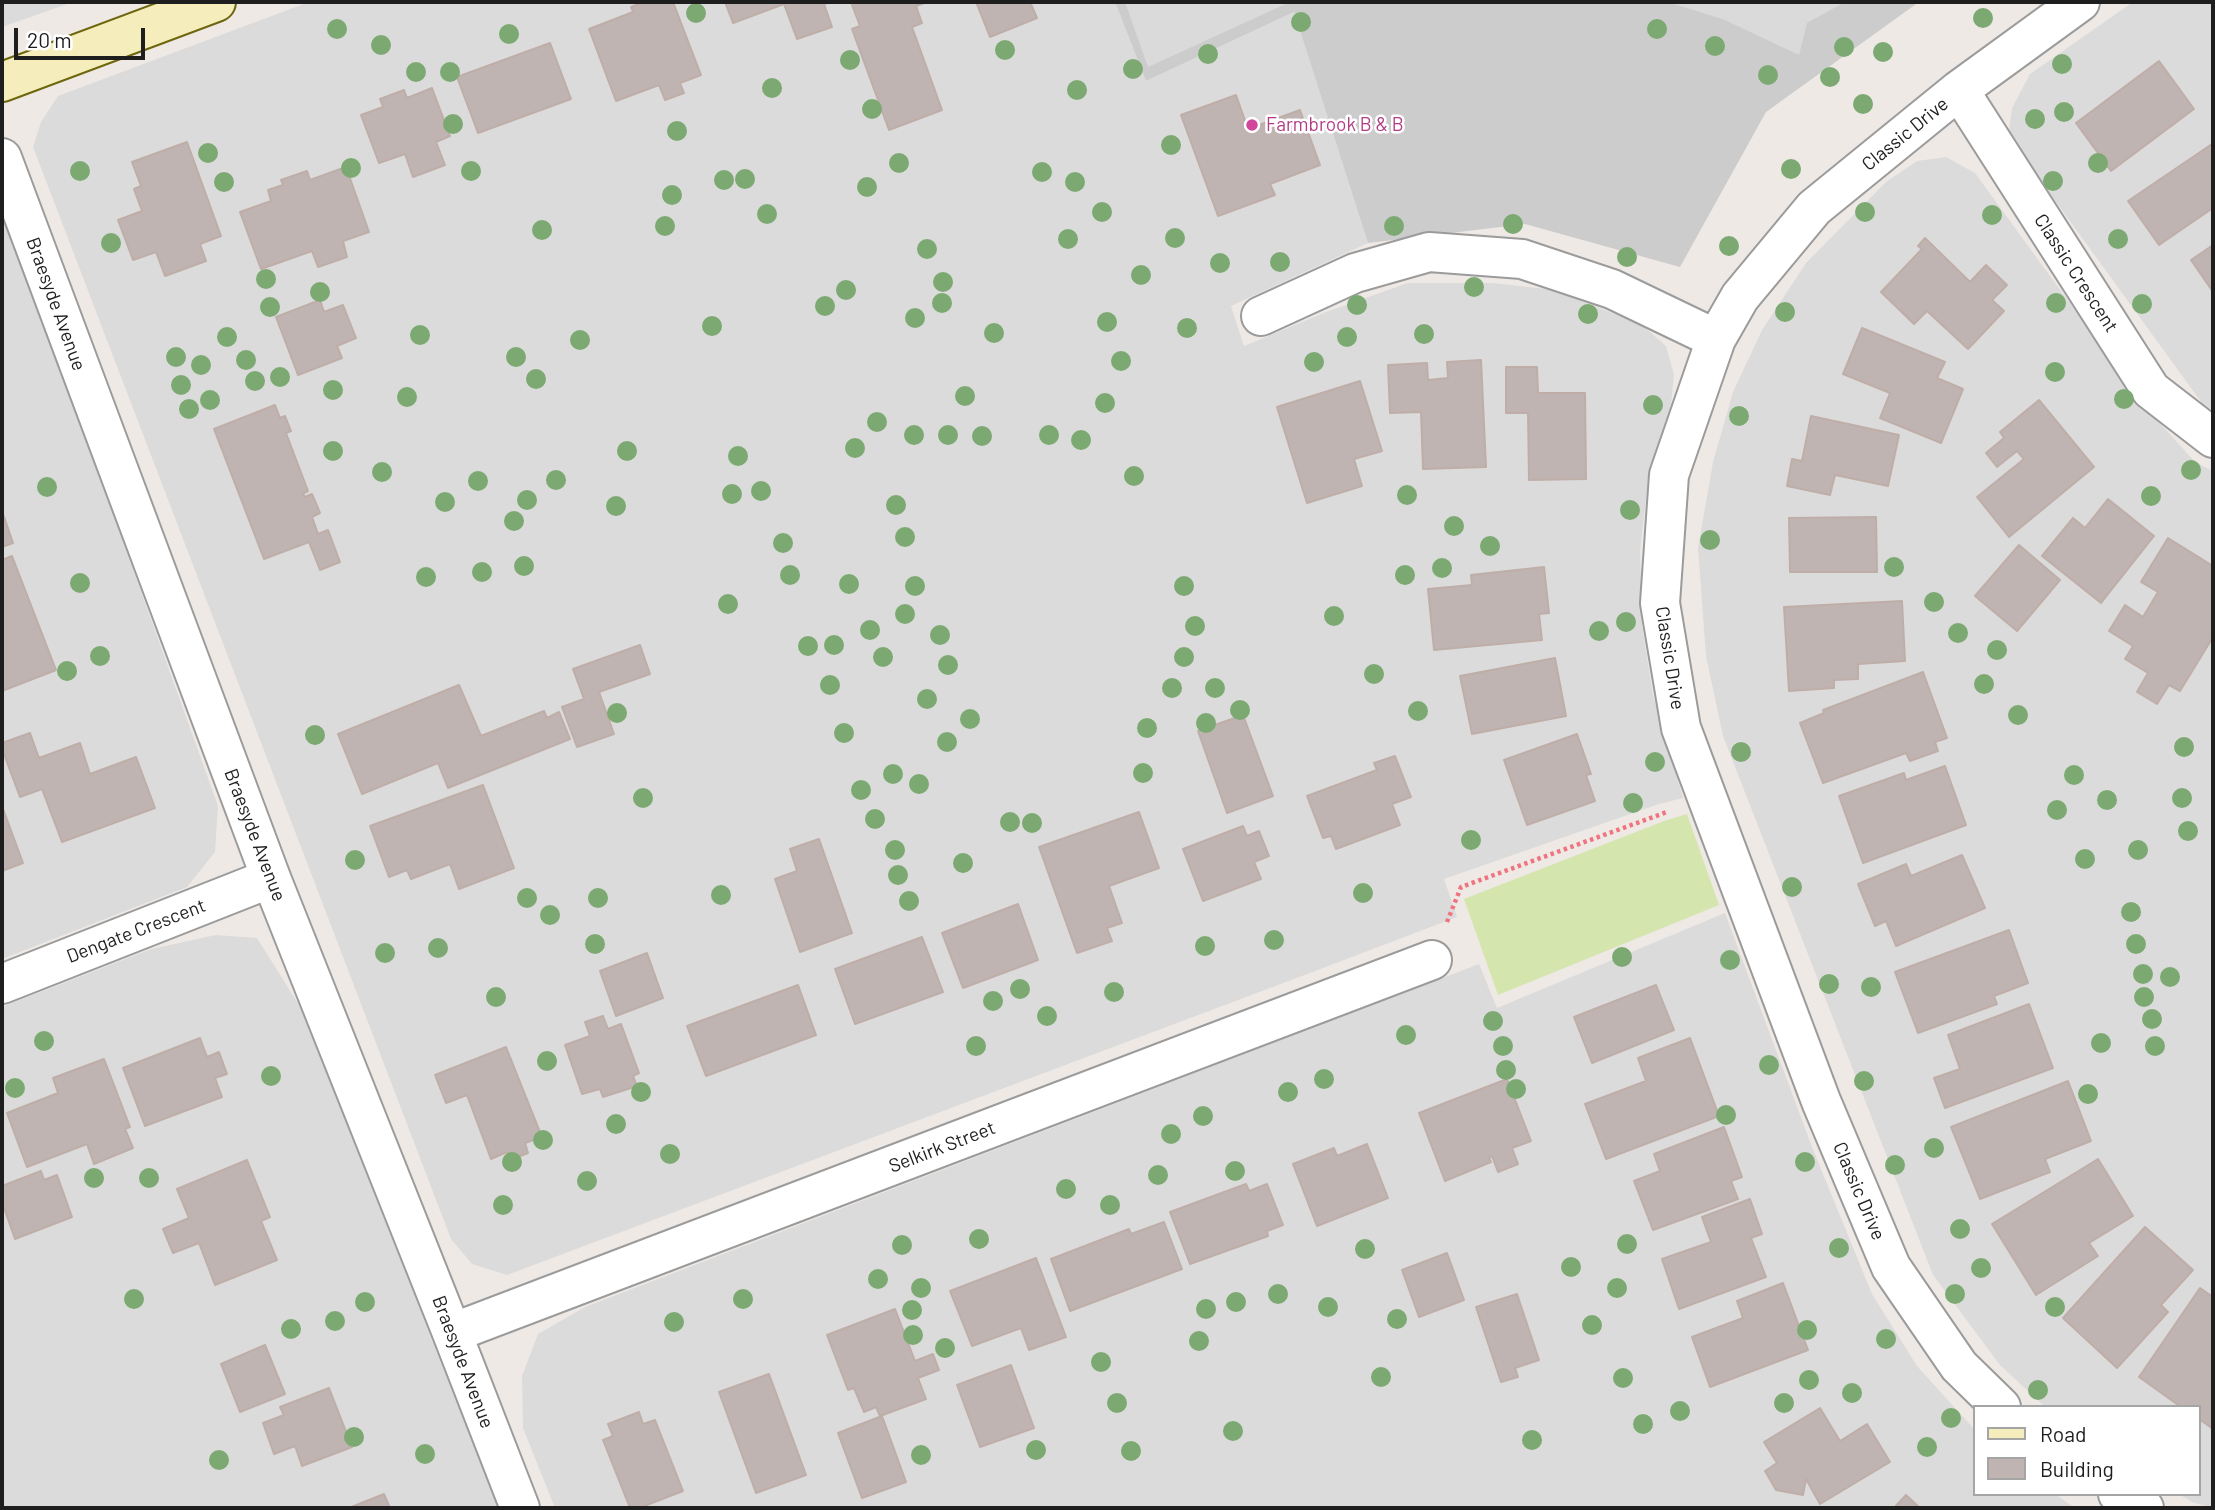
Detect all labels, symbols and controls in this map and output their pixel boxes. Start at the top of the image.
scale bar [18,14,149,58]
text: 20 m [27,27,72,52]
street label: Classic Drive [1857,92,1953,176]
place label: Farmbrook B & B [1266,114,1404,136]
marker: Farmbrook B & B [1244,117,1260,133]
street label: Classic Crescent [2029,209,2123,337]
street label: Braesyde Avenue [21,234,91,374]
street label: Classic Drive [1651,605,1689,711]
street label: Braesyde Avenue [219,766,291,904]
street label: Dengate Crescent [63,894,209,968]
street label: Selkirk Street [886,1116,998,1178]
street label: Classic Drive [1828,1138,1890,1244]
street label: Braesyde Avenue [427,1293,499,1431]
legend [1974,1405,2201,1496]
text: Road [2040,1421,2086,1446]
text: Building [2040,1456,2114,1481]

